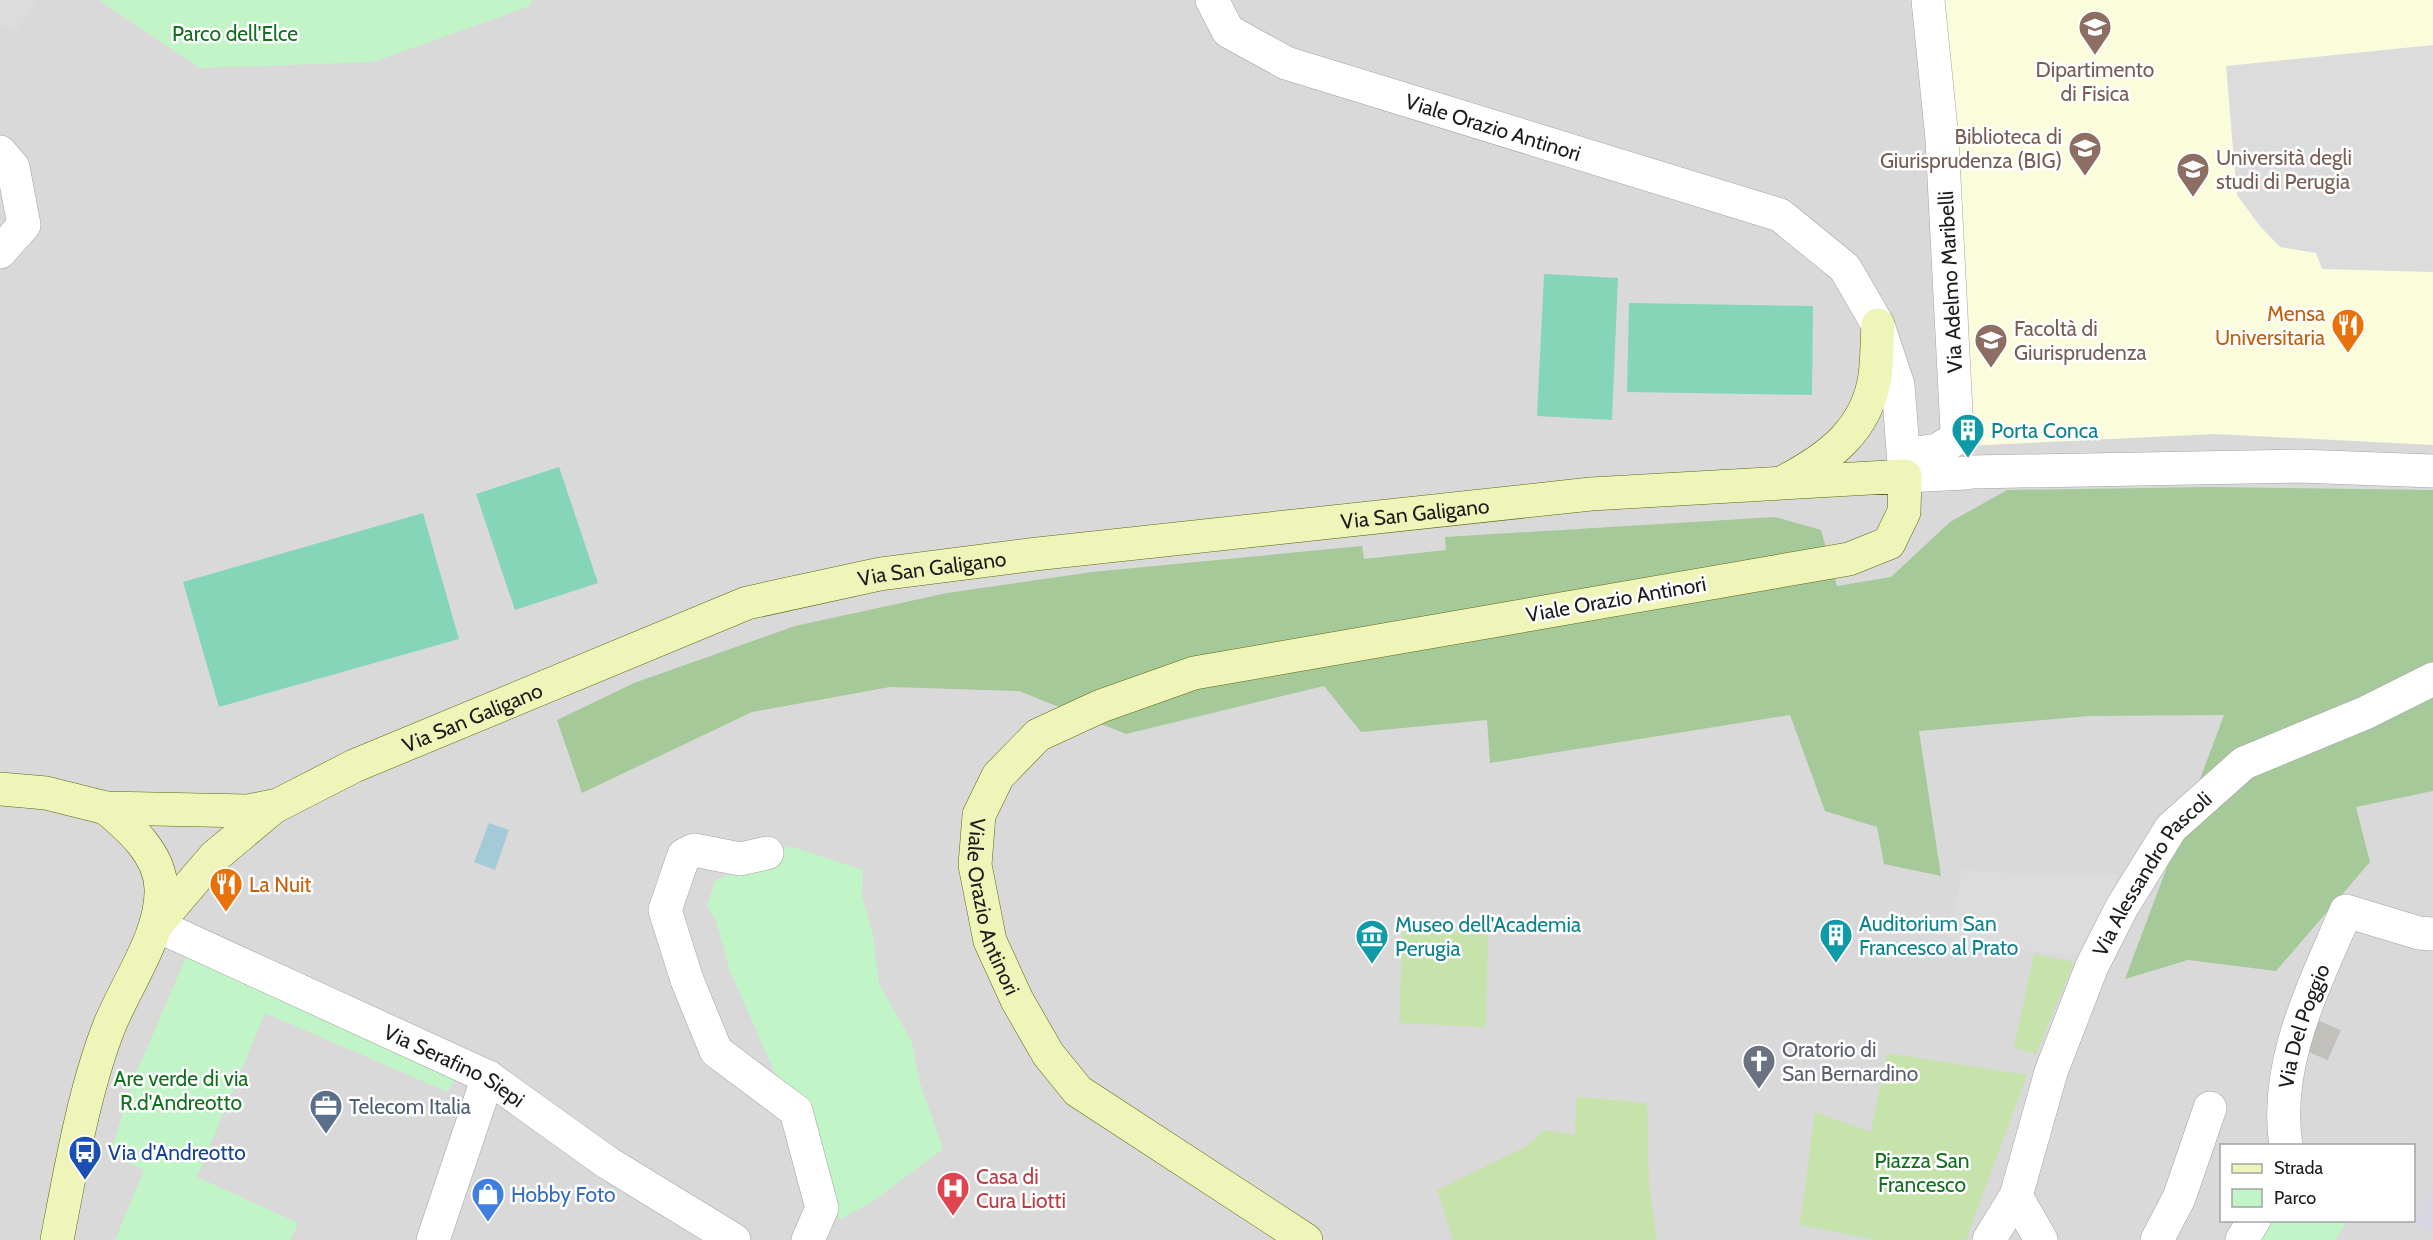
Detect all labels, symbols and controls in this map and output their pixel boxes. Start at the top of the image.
school or university icon: Dipartimento di Fisica [2077,9,2113,56]
park label: Parco dell'Elce [172,21,298,46]
place label: Dipartimento di Fisica [2036,57,2154,106]
street label: Viale Orazio Antinori [1402,88,1584,166]
place label: Biblioteca di Giurisprudenza (BIG) [1880,124,2062,173]
school or university icon: Biblioteca di Giurisprudenza (BIG) [2067,130,2103,177]
place label: Università degli studi di Perugia [2216,145,2352,194]
school or university icon: Università degli studi di Perugia [2175,151,2211,198]
street label: Via Adelmo Maribelli [1933,190,1967,374]
place label: Mensa Universitaria [2215,301,2325,350]
restaurant icon: Mensa Universitaria [2330,307,2366,354]
place label: Facoltà di Giurisprudenza [2014,316,2147,365]
school or university icon: Facoltà di Giurisprudenza [1973,322,2009,369]
building icon: Porta Conca [1950,412,1986,459]
place label: Porta Conca [1991,418,2098,443]
street label: Via San Galigano [1339,493,1490,533]
street label: Via San Galigano [856,545,1008,591]
street label: Viale Orazio Antinori [1524,571,1708,627]
street label: Via San Galigano [398,677,546,757]
street label: Via Alessandro Pascoli [2087,786,2216,960]
street label: Viale Orazio Antinori [962,817,1025,999]
restaurant icon: La Nuit [208,866,244,913]
place label: La Nuit [249,872,311,897]
place label: Auditorium San Francesco al Prato [1859,911,2018,960]
place label: Museo dell'Academia Perugia [1395,912,1581,961]
building icon: Auditorium San Francesco al Prato [1818,917,1854,964]
museum icon: Museo dell'Academia Perugia [1354,918,1390,965]
street label: Via Del Poggio [2273,960,2334,1090]
street label: Via Serafino Siepi [380,1019,530,1112]
place label: Oratorio di San Bernardino [1782,1037,1918,1086]
church icon: Oratorio di San Bernardino [1741,1043,1777,1090]
park label: Are verde di via R.d'Andreotto [114,1066,248,1115]
office icon: Telecom Italia [308,1088,344,1135]
place label: Telecom Italia [349,1094,471,1119]
bus stop icon: Via d'Andreotto [67,1134,103,1181]
place label: Via d'Andreotto [108,1140,246,1165]
legend [2220,1144,2415,1222]
park label: Piazza San Francesco [1874,1148,1970,1197]
text: Strada [2274,1157,2324,1179]
place label: Casa di Cura Liotti [976,1164,1066,1213]
hospital icon: Casa di Cura Liotti [935,1170,971,1217]
shop icon: Hobby Foto [470,1176,506,1223]
place label: Hobby Foto [511,1182,616,1207]
text: Parco [2274,1187,2316,1209]

